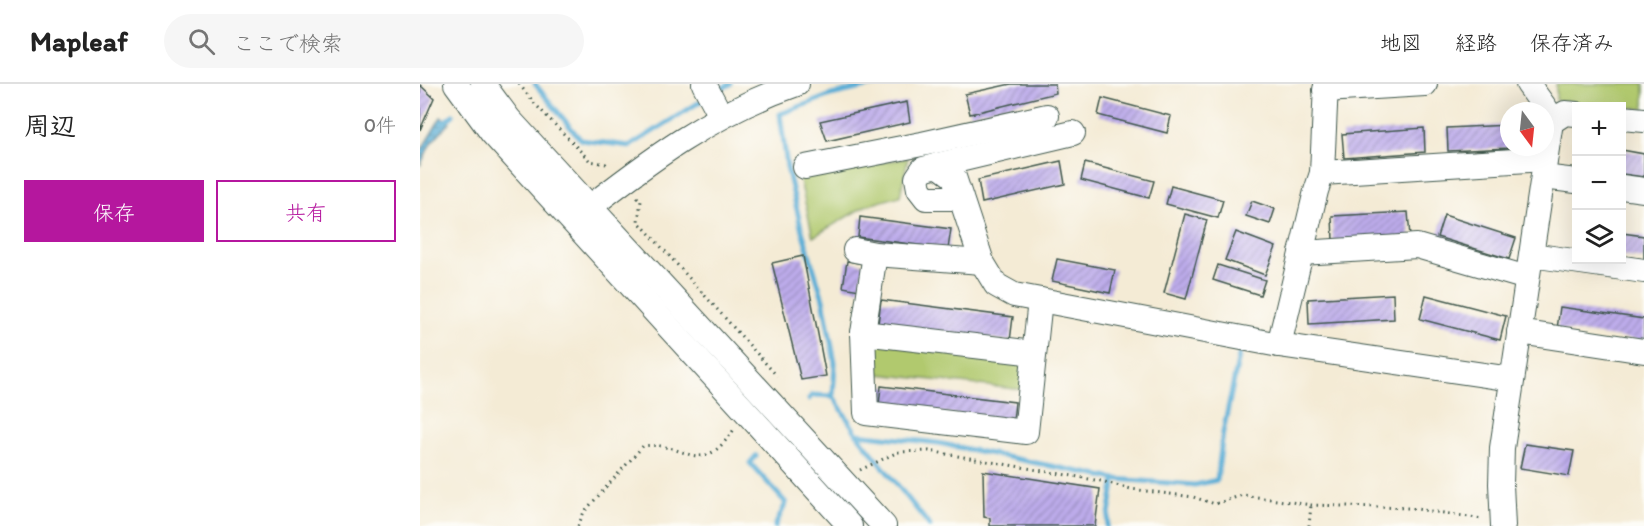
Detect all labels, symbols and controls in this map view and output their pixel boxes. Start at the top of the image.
search box [164,14,584,68]
text: Mapleaf [30,24,128,58]
icon: search [185,25,218,58]
text: ここで検索 [233,30,343,57]
text: 地図 [1380,30,1422,55]
text: 経路 [1455,30,1497,55]
text: 保存済み [1530,30,1614,55]
north arrow [1500,102,1554,156]
map controls [1572,102,1626,264]
button: + [1572,102,1626,156]
text: 周辺 [24,110,76,142]
text: 0件 [364,113,396,137]
button: − [1572,156,1626,210]
button: 保存 [24,180,204,242]
button: 共有 [216,180,396,242]
button: layers [1572,210,1626,264]

